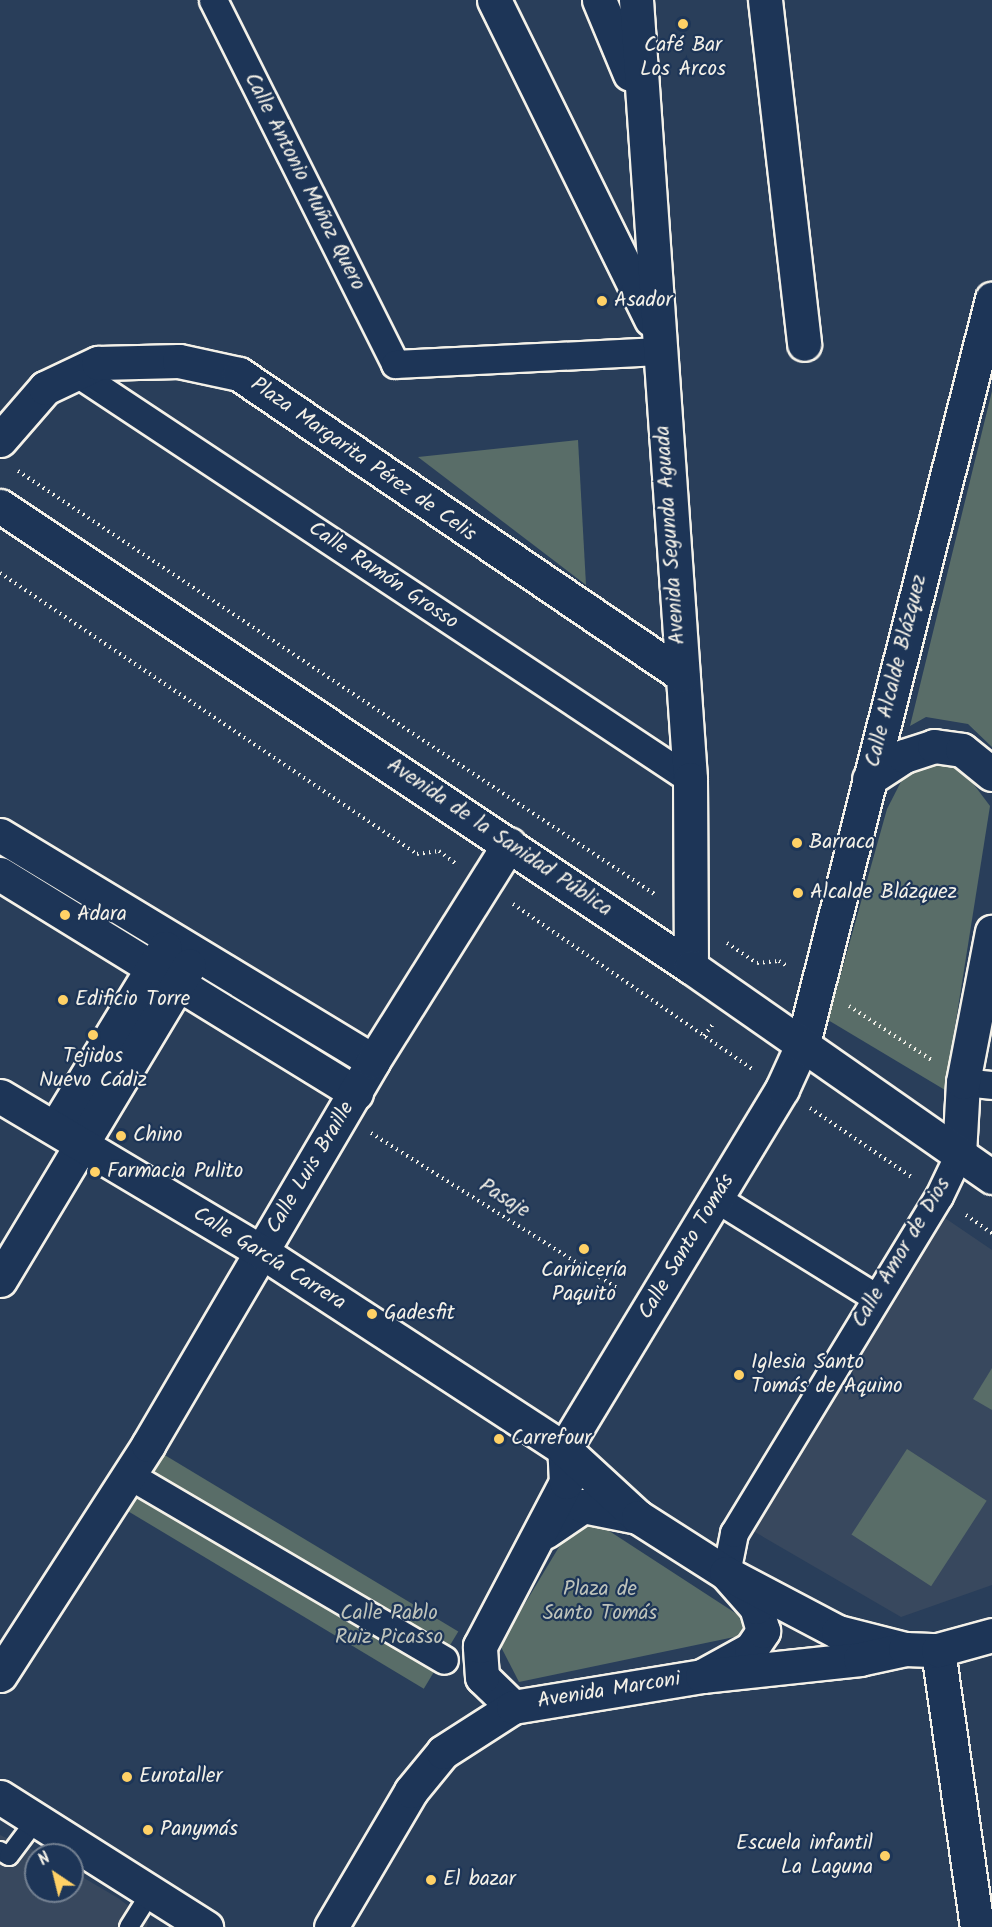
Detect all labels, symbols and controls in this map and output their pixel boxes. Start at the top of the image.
marker: Café Bar Los Arcos [676,17,690,31]
place label: Café Bar Los Arcos [640,33,726,83]
street label: Calle Antonio Muñoz Quero [238,69,370,295]
place label: Asador [614,288,673,314]
marker: Asador [595,294,609,308]
street label: Plaza Margarita Pérez de Celis [245,372,481,548]
street label: Avenida Segunda Aguada [651,425,691,645]
street label: Calle Ramón Grosso [303,517,463,635]
street label: Calle Alcalde Blázquez [861,572,933,770]
street label: Avenida de la Sanidad Pública [382,753,616,923]
place label: Barraca [809,830,875,856]
marker: Barraca [790,836,804,850]
place label: Alcalde Blázquez [810,880,957,906]
marker: Alcalde Blázquez [791,886,805,900]
place label: Adara [77,902,127,928]
marker: Adara [58,908,72,922]
place label: Edificio Torre [75,987,190,1013]
marker: Edificio Torre [56,993,70,1007]
marker: Tejidos Nuevo Cádiz [86,1028,100,1042]
place label: Tejidos Nuevo Cádiz [39,1044,147,1094]
street label: Calle Luis Braille [262,1097,360,1239]
place label: Chino [133,1123,183,1149]
marker: Chino [114,1129,128,1143]
place label: Farmacia Pulito [107,1159,243,1185]
marker: Farmacia Pulito [88,1165,102,1179]
street label: Calle Santo Tomás [634,1170,740,1324]
street label: Pasaje [474,1174,534,1224]
street label: Calle Amor de Dios [847,1174,957,1332]
street label: Calle García Carrera [188,1202,350,1316]
marker: Carnicería Paquito [577,1242,591,1256]
place label: Carnicería Paquito [541,1258,627,1308]
place label: Gadesfit [384,1301,455,1327]
marker: Gadesfit [365,1307,379,1321]
place label: Iglesia Santo Tomás de Aquino [751,1350,903,1400]
marker: Iglesia Santo Tomás de Aquino [732,1368,746,1382]
place label: Carrefour [511,1426,591,1452]
marker: Carrefour [492,1432,506,1446]
park label: Plaza de Santo Tomás [543,1577,657,1627]
park label: Calle Pablo Ruiz Picasso [335,1601,443,1651]
street label: Avenida Marconi [536,1667,682,1715]
place label: Eurotaller [139,1764,223,1790]
marker: Eurotaller [120,1770,134,1784]
place label: Panymás [160,1817,238,1843]
marker: Panymás [141,1823,155,1837]
place label: Escuela infantil La Laguna [736,1831,873,1881]
north arrow [24,1843,84,1903]
text: N [33,1846,56,1873]
marker: Escuela infantil La Laguna [878,1849,892,1863]
place label: El bazar [443,1867,516,1893]
marker: El bazar [424,1873,438,1887]

